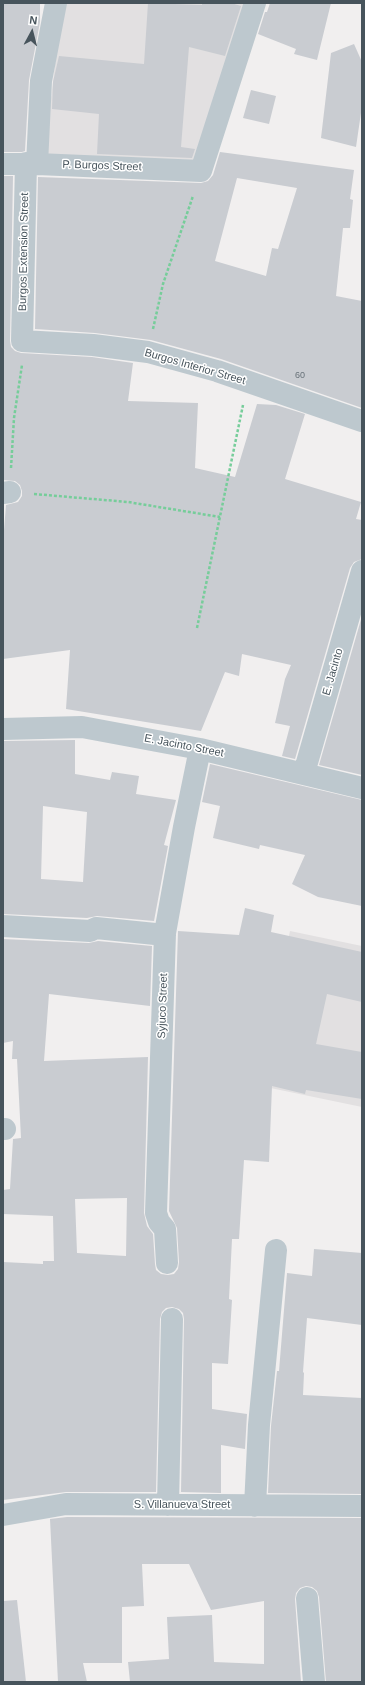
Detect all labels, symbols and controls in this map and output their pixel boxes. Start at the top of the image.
north arrow [12,12,52,52]
text: N [29,14,38,27]
street label: P. Burgos Street [62,158,142,174]
street label: Burgos Extension Street [16,193,32,311]
street label: Burgos Interior Street [143,346,247,388]
house number: 60 [295,371,305,381]
street label: E. Jacinto [320,647,346,697]
street label: E. Jacinto Street [143,732,225,760]
street label: Syjuco Street [155,973,171,1039]
street label: S. Villanueva Street [134,1498,230,1512]

